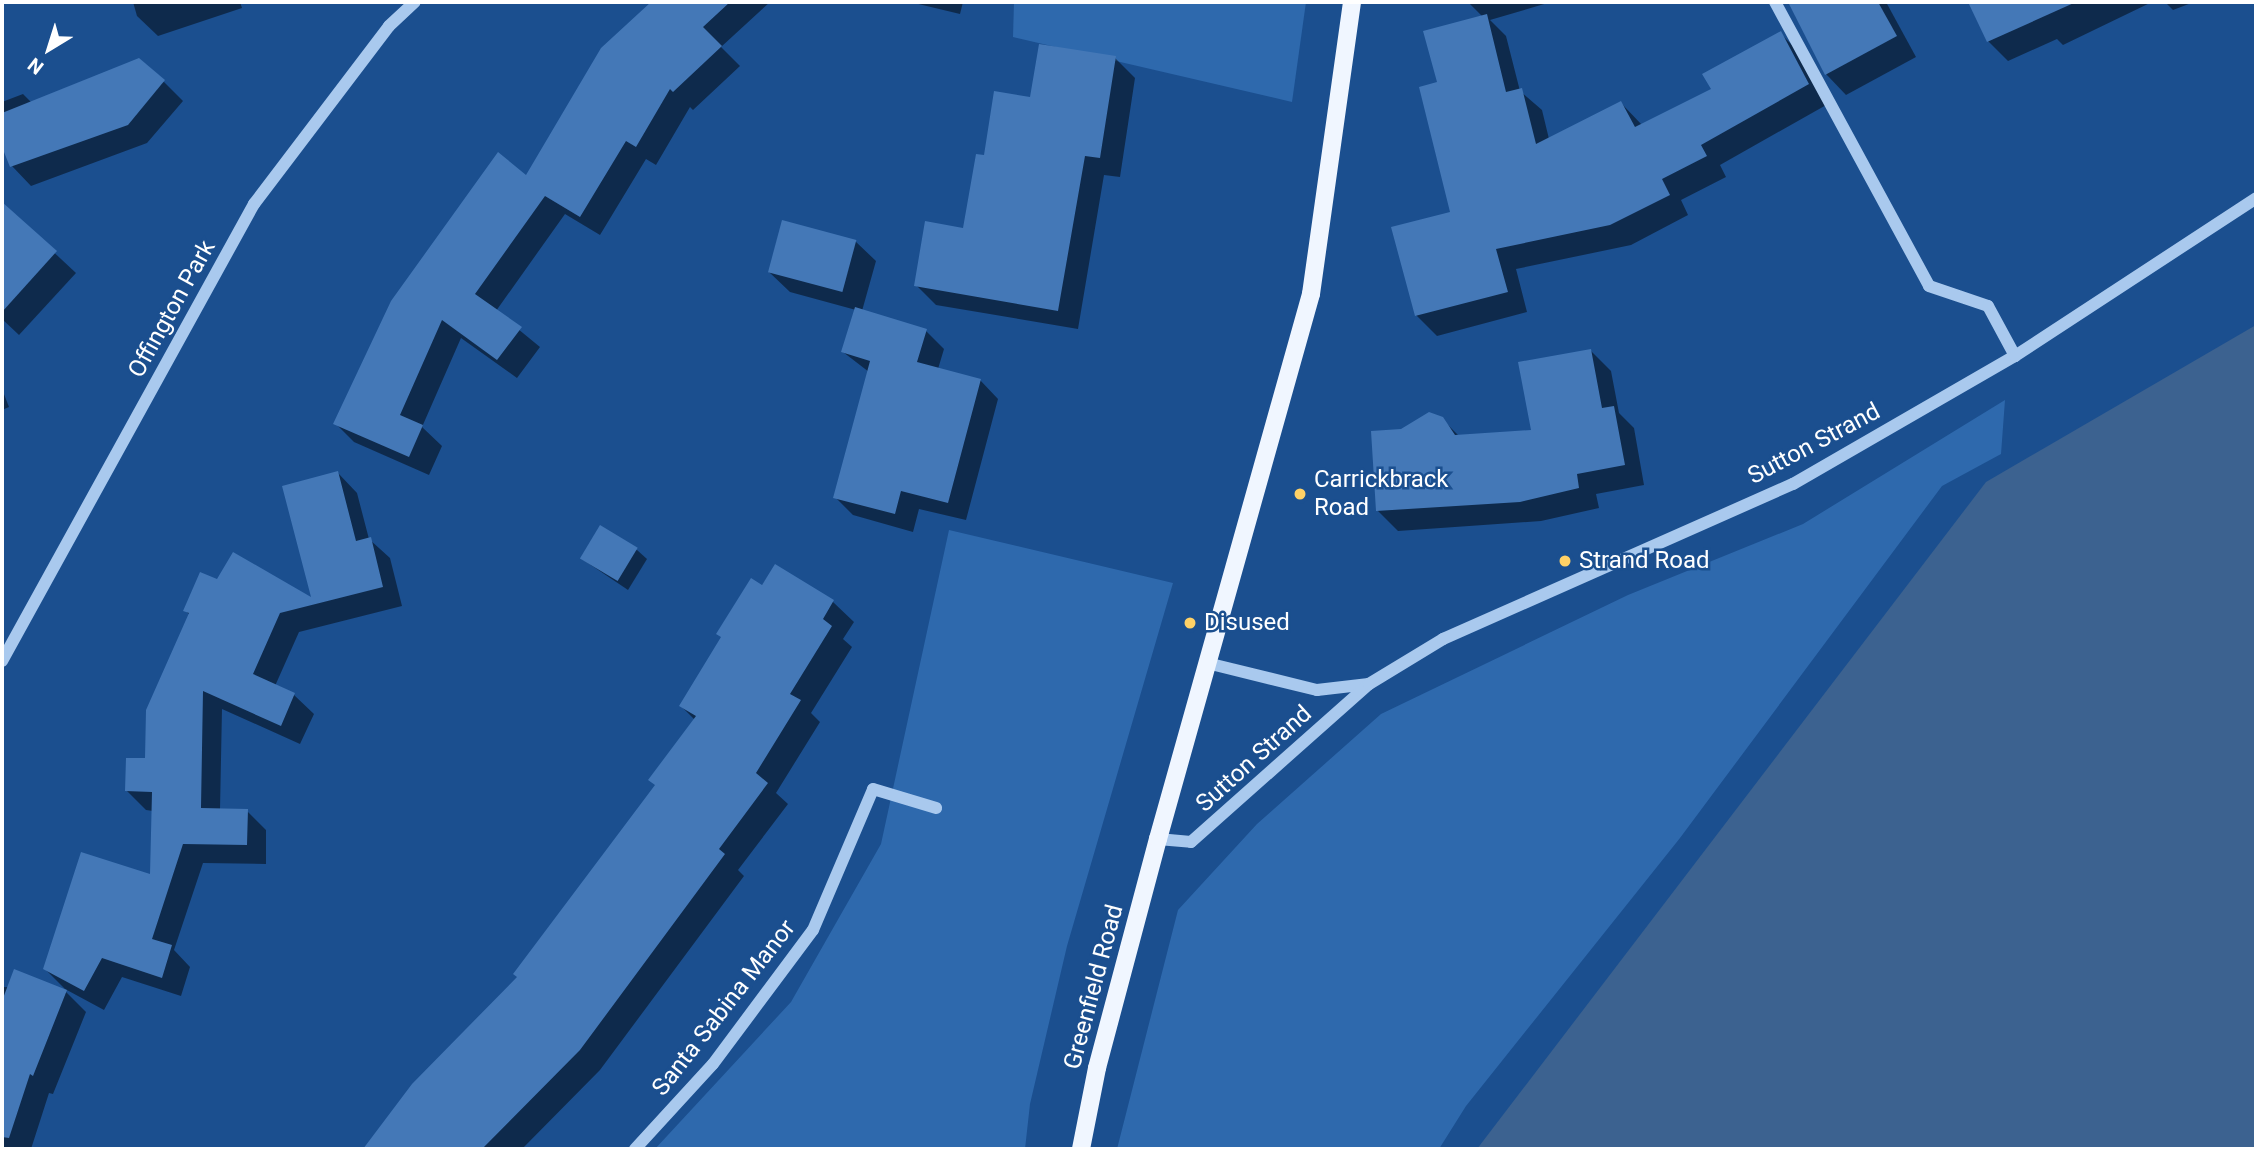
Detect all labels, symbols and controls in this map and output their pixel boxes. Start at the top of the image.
north arrow [14,14,84,84]
text: N [23,53,48,79]
street label: Offington Park [122,235,222,383]
street label: Sutton Strand [1743,397,1885,491]
place label: Carrickbrack Road [1314,466,1448,522]
marker: Carrickbrack Road [1292,486,1308,502]
place label: Strand Road [1579,547,1710,575]
marker: Strand Road [1557,553,1573,569]
place label: Disused [1204,609,1290,637]
marker: Disused [1182,615,1198,631]
street label: Sutton Strand [1190,700,1318,818]
street label: Greenfield Road [1058,901,1130,1073]
street label: Santa Sabina Manor [646,914,802,1102]

